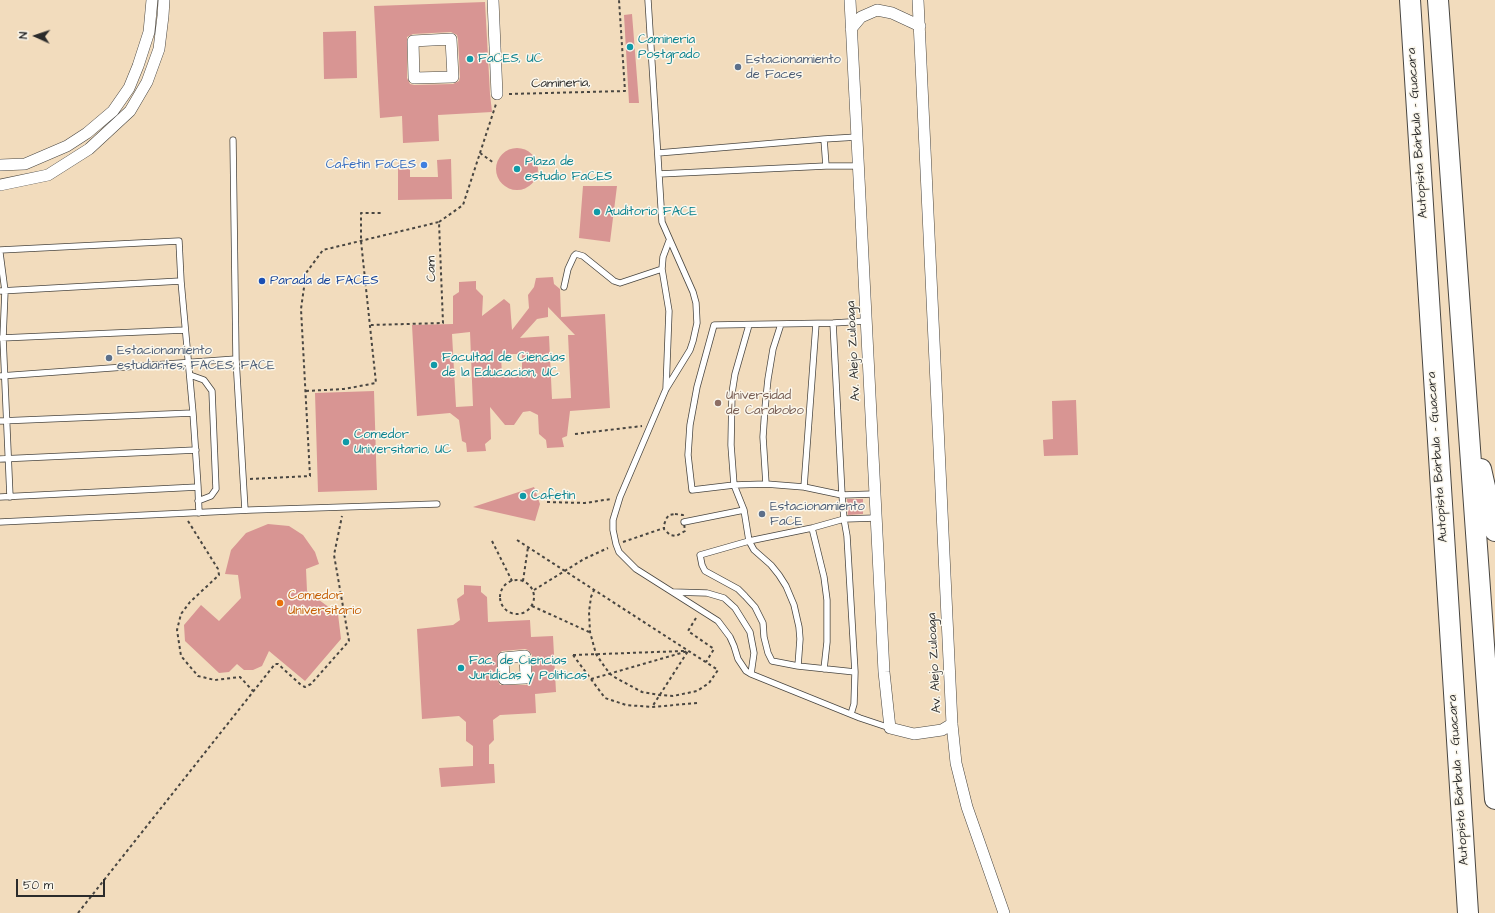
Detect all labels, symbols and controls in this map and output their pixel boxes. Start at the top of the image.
north arrow [16,16,56,56]
text: N [16,32,31,39]
place label: Caminería Postgrado [638,32,700,63]
marker: Caminería Postgrado [625,42,635,52]
street label: Autopista Bárbula - Guacara [1404,47,1432,219]
place label: FaCES, UC [478,51,543,67]
place label: Estacionamiento de Faces [746,52,841,83]
marker: FaCES, UC [465,54,475,64]
marker: Estacionamiento de Faces [733,62,743,72]
street label: Camineria, [531,76,591,92]
place label: Plaza de estudio FaCES [525,154,612,185]
place label: Cafetin FaCES [326,157,416,173]
marker: Cafetin FaCES [419,160,429,170]
marker: Plaza de estudio FaCES [512,164,522,174]
place label: Auditorio FACE [605,204,697,220]
marker: Auditorio FACE [592,207,602,217]
street label: Cam [424,256,440,282]
place label: Parada de FACES [270,273,379,289]
marker: Parada de FACES [257,276,267,286]
street label: Av. Alejo Zuloaga [844,300,864,402]
place label: Estacionamiento estudiantes, FACES, FACE [117,343,275,374]
place label: Facultad de Ciencias de la Educacion, UC [442,350,565,381]
marker: Estacionamiento estudiantes, FACES, FACE [104,353,114,363]
marker: Facultad de Ciencias de la Educacion, UC [429,360,439,370]
street label: Autopista Bárbula - Guacara [1424,371,1452,543]
place label: Universidad de Carabobo [726,388,804,419]
marker: Universidad de Carabobo [713,398,723,408]
place label: Comedor Universitario, UC [354,427,452,458]
marker: Comedor Universitario, UC [341,437,351,447]
place label: Cafetin [531,488,575,504]
marker: Cafetin [518,491,528,501]
place label: Estacionamiento FaCE [770,499,865,530]
marker: Estacionamiento FaCE [757,509,767,519]
place label: Comedor Universitario [288,588,362,619]
marker: Comedor Universitario [275,598,285,608]
street label: Av. Alejo Zuloaga [925,612,945,714]
place label: Fac. de Ciencias Juridicas y Politicas [469,653,587,684]
marker: Fac. de Ciencias Juridicas y Politicas [456,663,466,673]
street label: Autopista Bárbula - Guacara [1445,694,1473,866]
scale bar [18,871,107,897]
text: 50 m [23,877,53,894]

